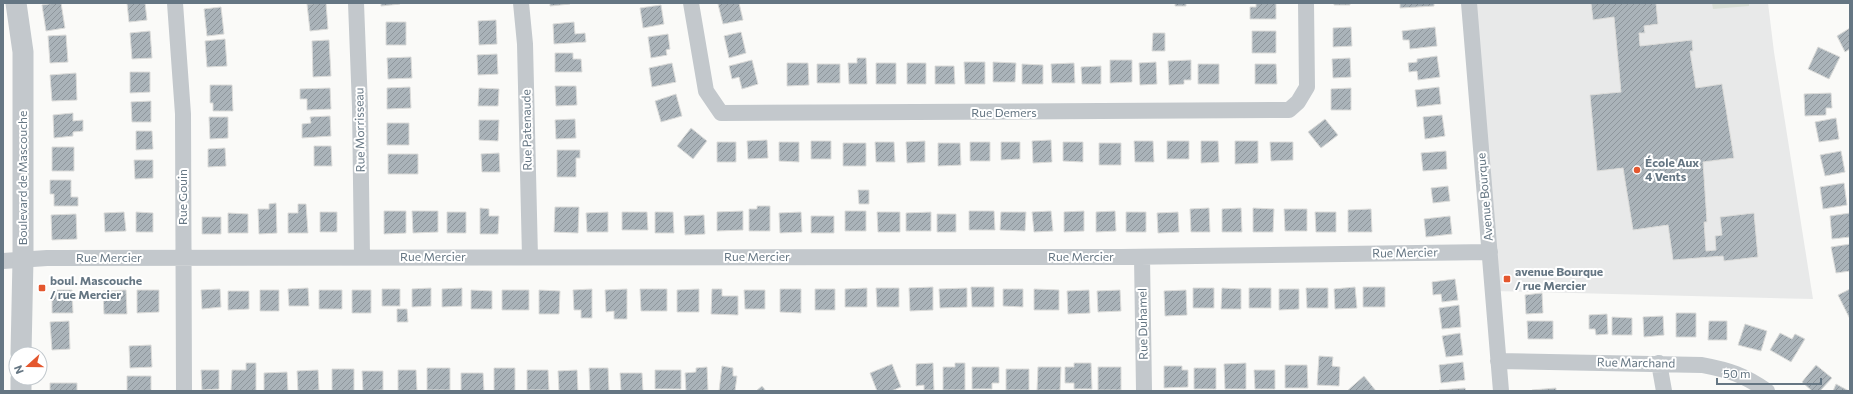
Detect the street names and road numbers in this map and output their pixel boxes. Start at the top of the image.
street label: Rue Morrisseau [351,87,367,173]
street label: Rue Patenaude [518,89,534,171]
street label: Rue Demers [971,105,1037,119]
street label: Boulevard de Mascouche [15,111,29,245]
street label: Avenue Bourque [1473,152,1495,242]
street label: Rue Gouin [175,169,189,225]
street label: Rue Mercier [1372,244,1438,260]
street label: Rue Mercier [400,249,466,263]
street label: Rue Mercier [724,249,790,263]
street label: Rue Mercier [1048,249,1114,263]
street label: Rue Mercier [76,250,142,264]
street label: Rue Duhamel [1134,288,1150,360]
street label: Rue Marchand [1597,354,1675,370]

